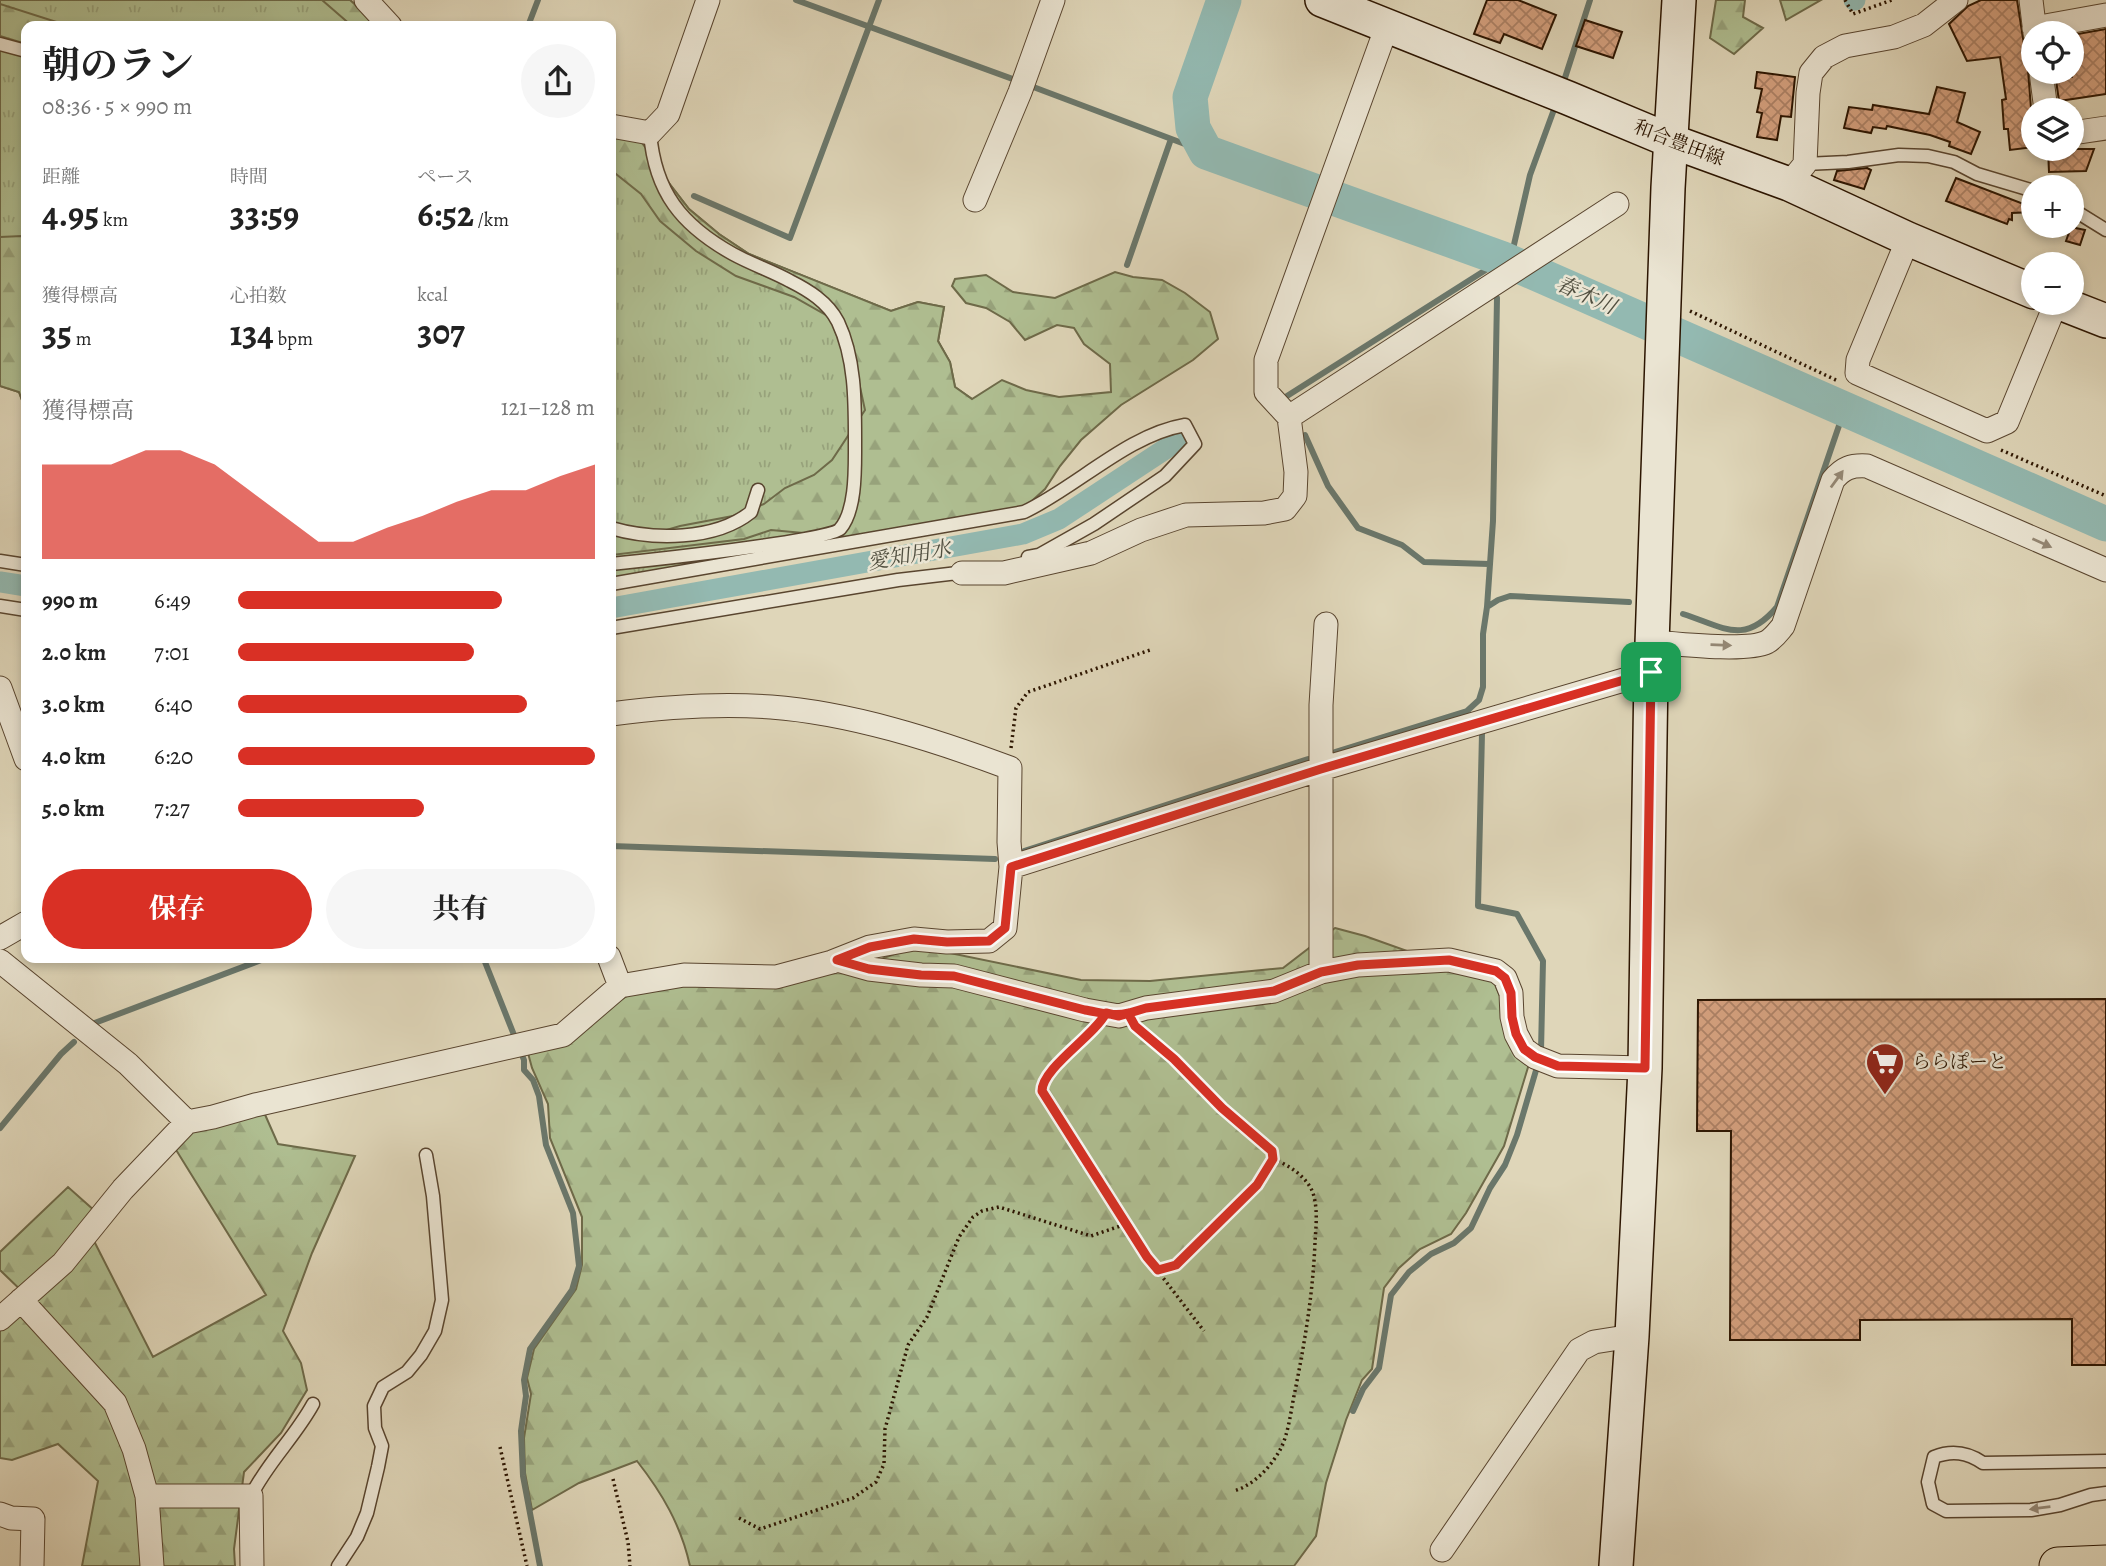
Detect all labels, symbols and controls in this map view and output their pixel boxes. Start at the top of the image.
map controls [2021,21,2084,315]
button: locate [2021,21,2084,84]
text: 朝のラン [42,39,194,91]
button: share [521,44,595,118]
text: 08:36 · 5 × 990 m [42,91,192,122]
button: layers [2021,98,2084,161]
street label: 和合豊田線 [1630,114,1728,172]
text: 距離 [42,164,80,190]
text: 時間 [230,164,268,190]
text: ペース [417,164,473,190]
button: + [2021,175,2084,238]
text: 4.95 [42,190,99,238]
text: 33:59 [230,190,299,238]
text: 6:52 [417,190,474,238]
text: km [99,207,128,233]
text: /km [474,207,509,233]
button: − [2021,252,2084,315]
water label: 春木川 [1552,269,1622,321]
text: kcal [417,282,448,308]
text: 獲得標高 [42,283,118,309]
text: 心拍数 [230,283,287,309]
text: 307 [417,308,465,356]
text: 35 [42,309,72,357]
text: 134 [230,309,274,357]
text: m [72,326,92,352]
text: bpm [274,326,313,352]
text: 121–128 m [501,392,595,423]
text: 獲得標高 [42,395,134,426]
one-way arrow [1830,469,1844,488]
water label: 愛知用水 [865,534,955,576]
one-way arrow [2032,537,2053,548]
text: 990 m [42,585,98,616]
text: 6:49 [154,585,191,616]
text: 2.0 km [42,637,106,668]
text: 7:01 [154,637,189,668]
one-way arrow [1710,639,1732,651]
pin [1621,642,1681,702]
icon: arrive [1632,653,1670,691]
text: 3.0 km [42,689,105,720]
text: 6:40 [154,689,193,720]
text: 4.0 km [42,741,106,772]
text: 6:20 [154,741,193,772]
text: 5.0 km [42,793,105,824]
text: 7:27 [154,793,190,824]
button: 保存 [42,869,312,949]
button: 共有 [326,869,595,949]
supermarket icon: ららぽーと [1864,1041,1906,1096]
place label: ららぽーと [1912,1049,2007,1075]
one-way arrow [2029,1503,2051,1514]

